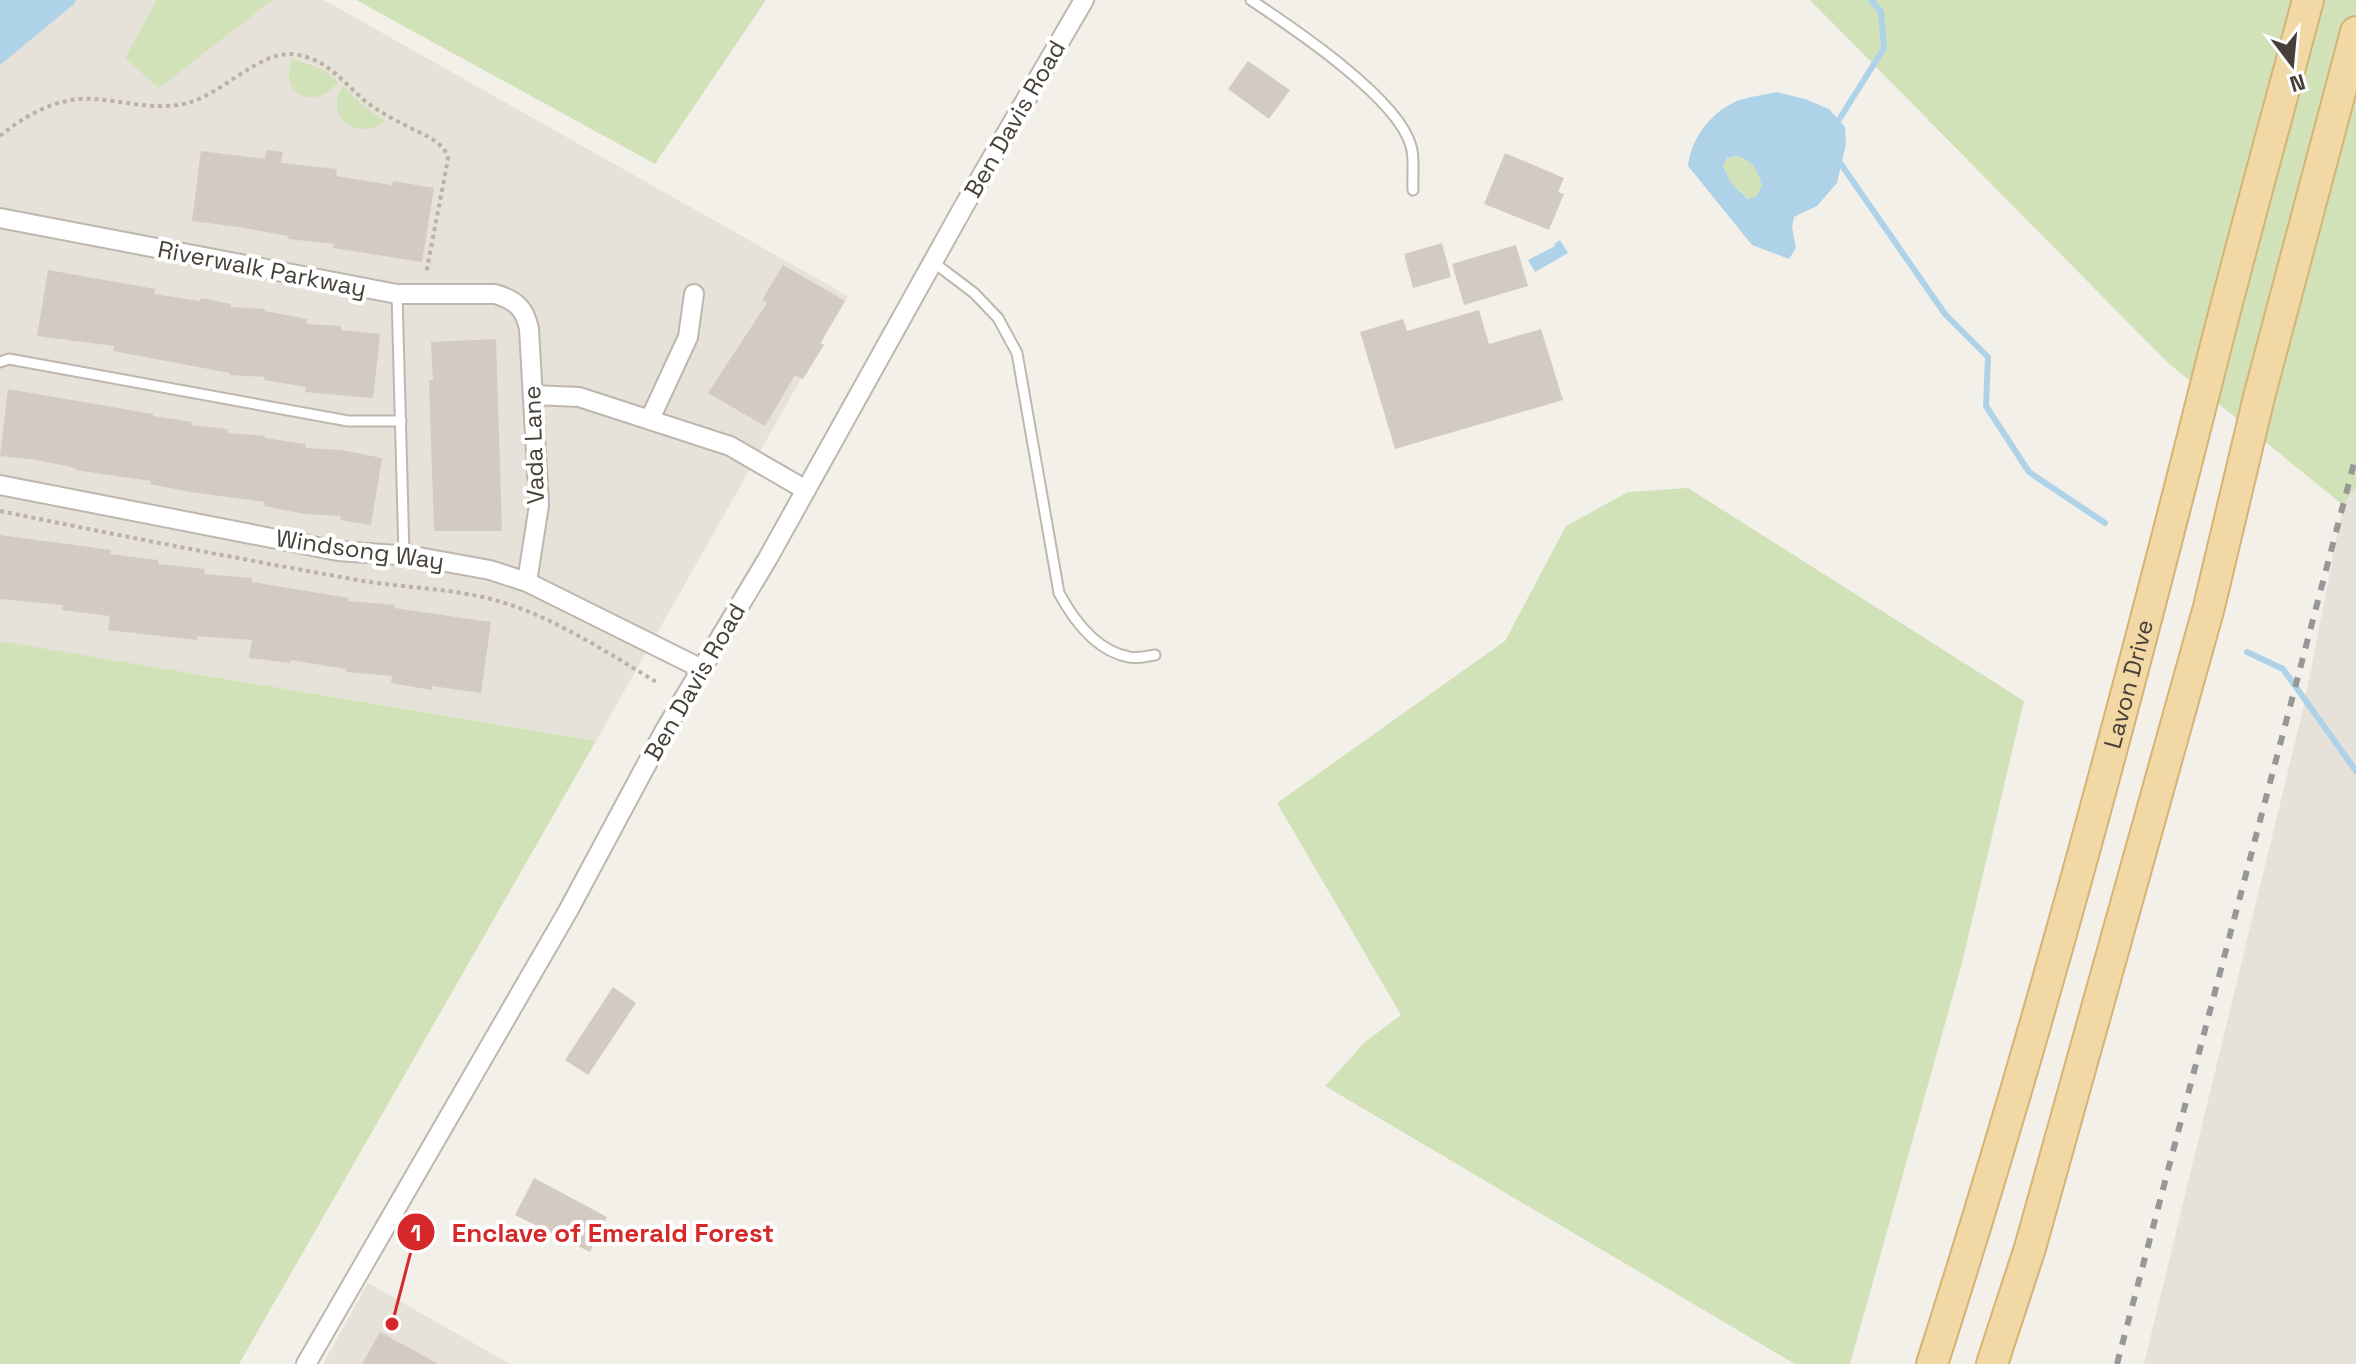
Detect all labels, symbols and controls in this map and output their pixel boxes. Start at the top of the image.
north arrow [2252,24,2332,104]
street label: Ben Davis Road [957,35,1072,203]
text: N [2287,68,2308,99]
street label: Riverwalk Parkway [155,233,369,304]
street label: Vada Lane [516,385,551,505]
street label: Windsong Way [274,522,446,577]
street label: Ben Davis Road [637,598,752,766]
street label: Lavon Drive [2097,616,2160,752]
callout: Enclave of Emerald Forest [396,1207,790,1257]
text: Enclave of Emerald Forest [452,1216,774,1250]
text: 1 [411,1217,421,1248]

